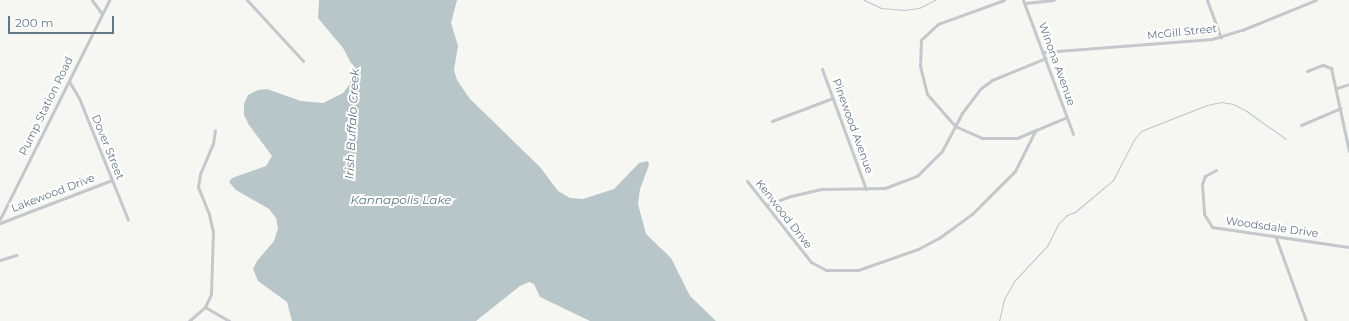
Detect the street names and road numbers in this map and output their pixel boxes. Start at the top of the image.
street label: Winona Avenue [1036,21,1078,107]
street label: McGill Street [1146,22,1218,42]
street label: Pump Station Road [16,54,76,158]
street label: Pinewood Avenue [830,77,876,175]
street label: Dover Street [89,113,127,181]
street label: Lakewood Drive [9,171,97,215]
street label: Kenwood Drive [753,177,815,251]
street label: Woodsdale Drive [1225,214,1319,240]

